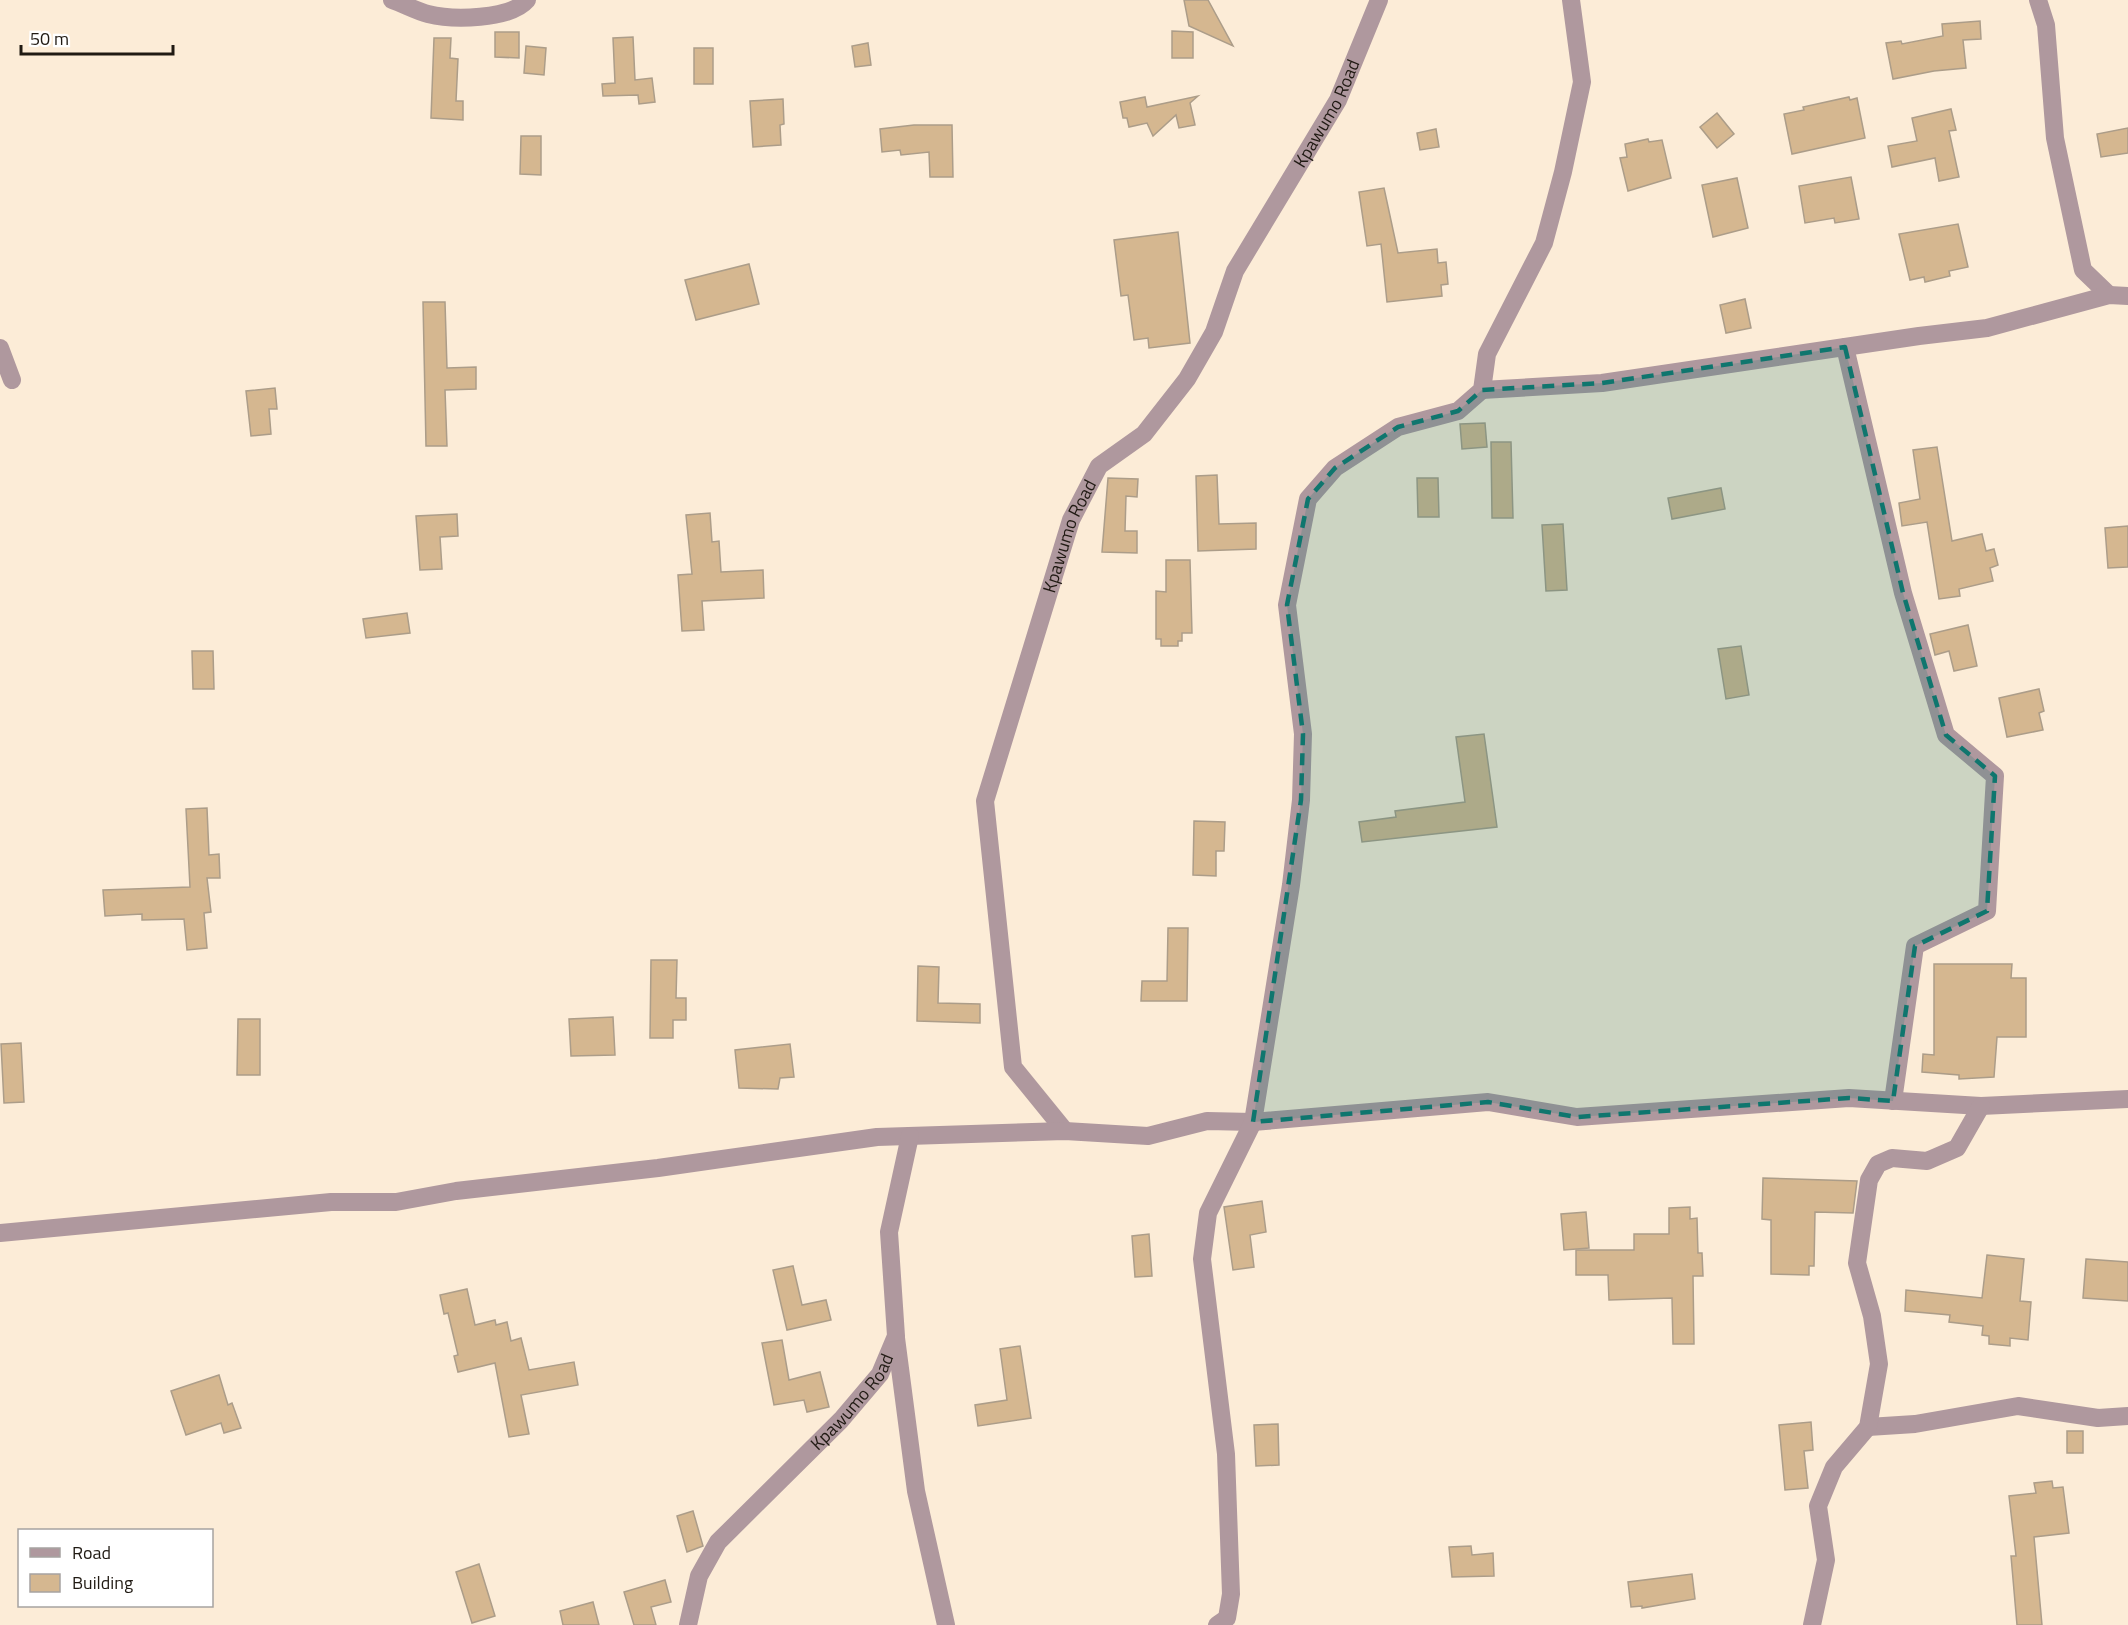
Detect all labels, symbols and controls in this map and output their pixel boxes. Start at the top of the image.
scale bar [21,18,172,56]
text: 50 m [30,25,69,52]
street label: Kpawumo Road [1286,55,1366,172]
street label: Kpawumo Road [1035,475,1103,596]
street label: Kpawumo Road [804,1349,900,1456]
legend [18,1529,213,1607]
text: Road [72,1539,111,1566]
text: Building [72,1569,133,1596]

